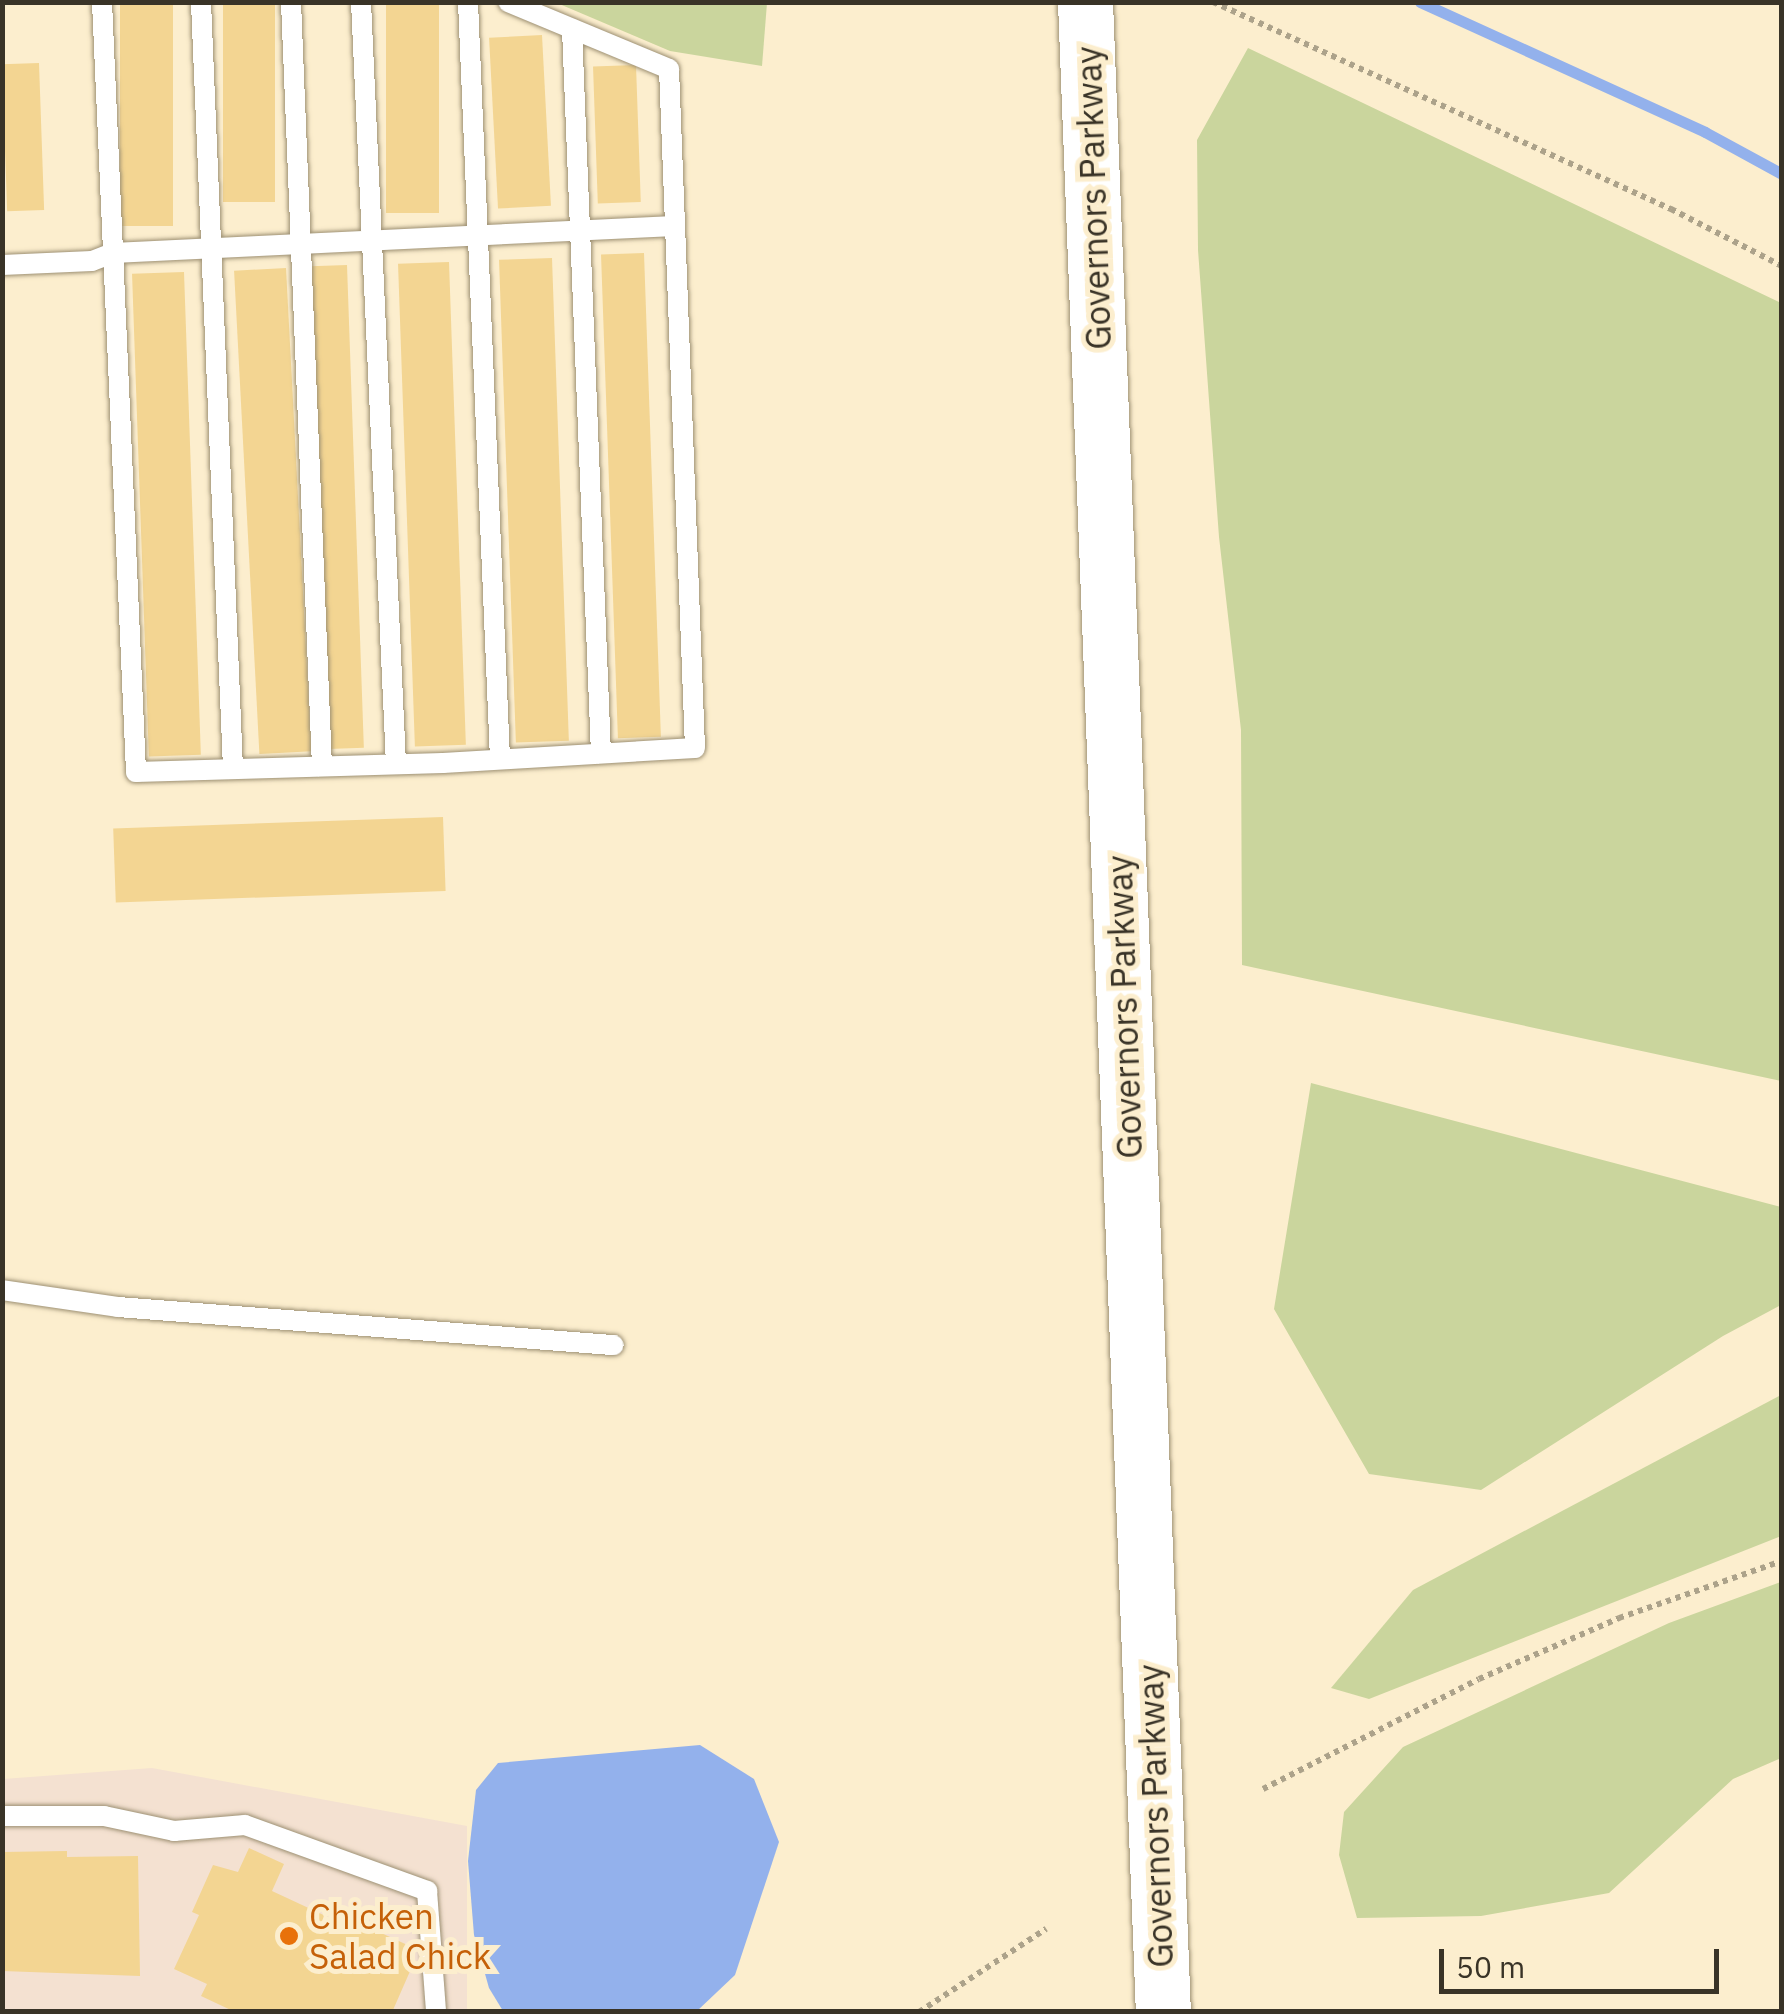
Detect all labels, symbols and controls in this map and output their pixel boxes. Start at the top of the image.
street label: Governors Parkway [1067,46,1119,350]
street label: Governors Parkway [1098,855,1150,1159]
street label: Governors Parkway [1129,1664,1181,1968]
place label: Chicken Salad Chick [309,1895,491,1977]
marker: Chicken Salad Chick [278,1925,300,1947]
scale bar [1444,1929,1724,1991]
text: 50 m [1456,1947,1525,1986]

